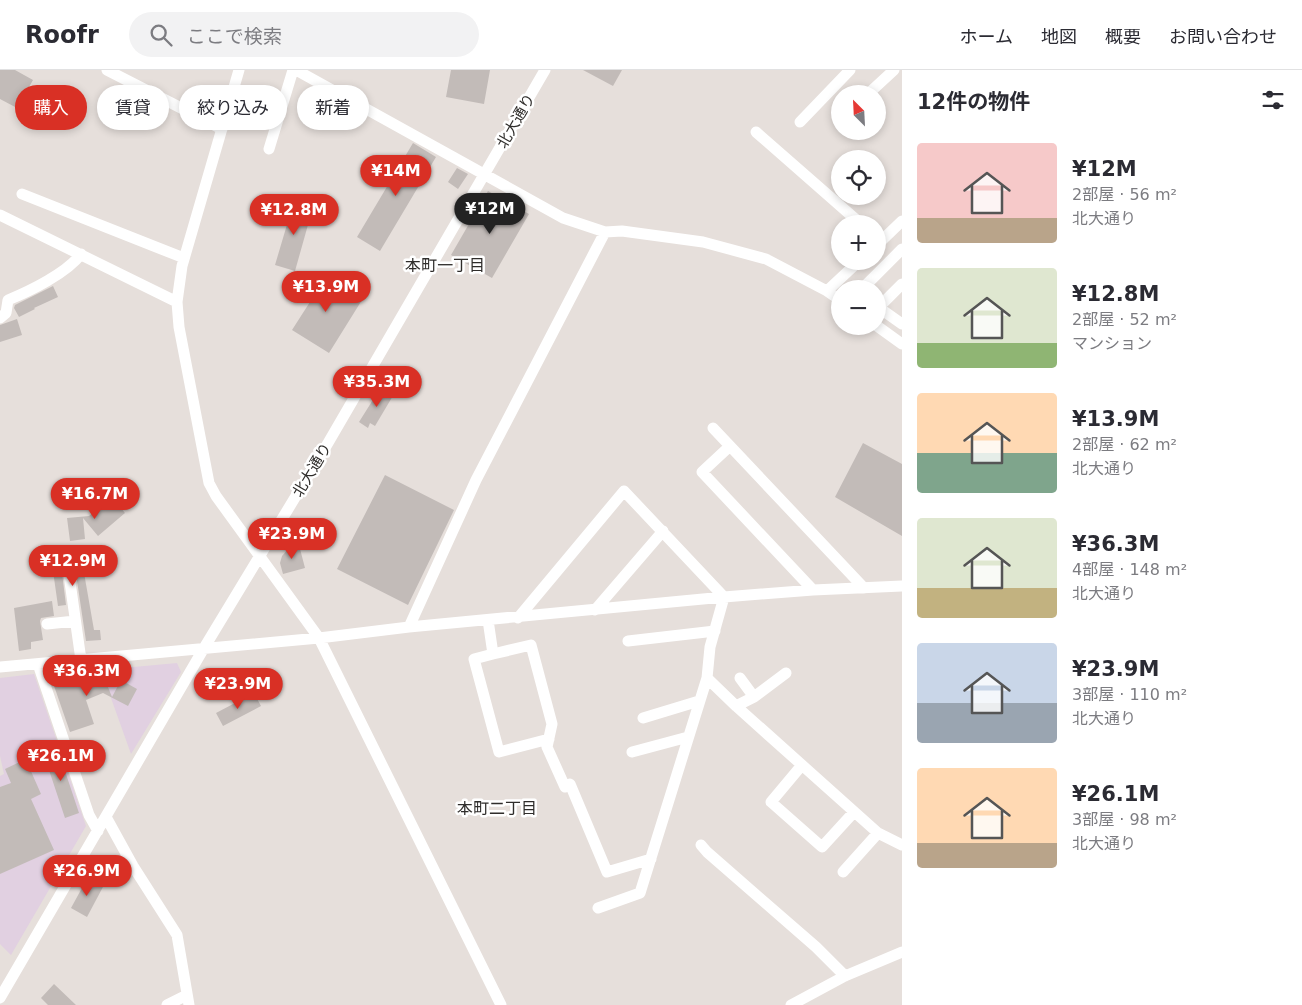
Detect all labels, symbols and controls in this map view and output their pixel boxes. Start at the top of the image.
search box [129,12,479,57]
text: Roofr [25,21,99,49]
icon: search [147,21,175,49]
text: ここで検索 [187,25,282,47]
text: ホーム [960,26,1013,47]
text: 地図 [1041,26,1077,47]
text: 概要 [1105,26,1141,47]
text: お問い合わせ [1169,26,1277,47]
chip: 購入 [15,85,87,130]
chip: 賃貸 [97,85,169,130]
chip: 絞り込み [179,85,287,130]
chip: 新着 [297,85,369,130]
north arrow [831,85,886,140]
map controls [831,85,886,335]
icon: filters [1259,86,1287,114]
text: 12件の物件 [917,90,1030,114]
street label: 北大通り [493,91,539,151]
button: locate [831,150,886,205]
pin: ¥14M [366,154,426,197]
text: ¥12M [1072,157,1137,181]
text: ¥14M [371,161,421,180]
icon: home [957,163,1017,223]
text: 2部屋 · 56 m² [1072,185,1177,204]
pin: ¥12M [460,192,520,235]
pin: ¥12.8M [253,194,335,236]
text: ¥12M [465,199,515,218]
text: ¥12.8M [261,200,327,219]
text: 北大通り [1072,209,1136,228]
button: + [831,215,886,270]
district label: 本町一丁目 [405,256,485,275]
pin: ¥13.9M [285,270,367,313]
text: ¥13.9M [293,277,359,296]
button: − [831,280,886,335]
text: ¥12.8M [1072,282,1159,306]
icon: home [957,288,1017,348]
text: 2部屋 · 52 m² [1072,310,1177,329]
text: マンション [1072,334,1152,353]
pin: ¥35.3M [336,366,418,408]
text: ¥35.3M [344,372,410,391]
text: ¥13.9M [1072,407,1159,431]
icon: home [957,413,1017,473]
text: 2部屋 · 62 m² [1072,435,1177,454]
street label: 北大通り [289,440,335,500]
text: 北大通り [1072,459,1136,478]
pin: ¥16.7M [54,478,136,520]
text: ¥16.7M [62,484,128,503]
pin: ¥23.9M [251,518,333,560]
text: ¥23.9M [259,524,325,543]
text: ¥36.3M [1072,532,1159,556]
icon: home [957,538,1017,598]
pin: ¥12.9M [32,544,114,587]
text: ¥12.9M [40,551,106,570]
text: 4部屋 · 148 m² [1072,560,1187,579]
text: 北大通り [1072,584,1136,603]
pin: ¥36.3M [46,654,128,697]
text: ¥23.9M [1072,657,1159,681]
text: ¥36.3M [54,661,120,680]
icon: home [957,663,1017,723]
pin: ¥23.9M [197,668,279,710]
text: ¥23.9M [205,674,271,693]
text: 3部屋 · 110 m² [1072,685,1187,704]
text: 北大通り [1072,709,1136,728]
pin: ¥26.1M [20,740,102,782]
text: ¥26.1M [28,746,94,765]
text: ¥26.1M [1072,782,1159,806]
icon: home [957,788,1017,848]
district label: 本町二丁目 [457,799,537,818]
text: 3部屋 · 98 m² [1072,810,1177,829]
text: 北大通り [1072,834,1136,853]
pin: ¥26.9M [46,854,128,897]
text: ¥26.9M [54,861,120,880]

